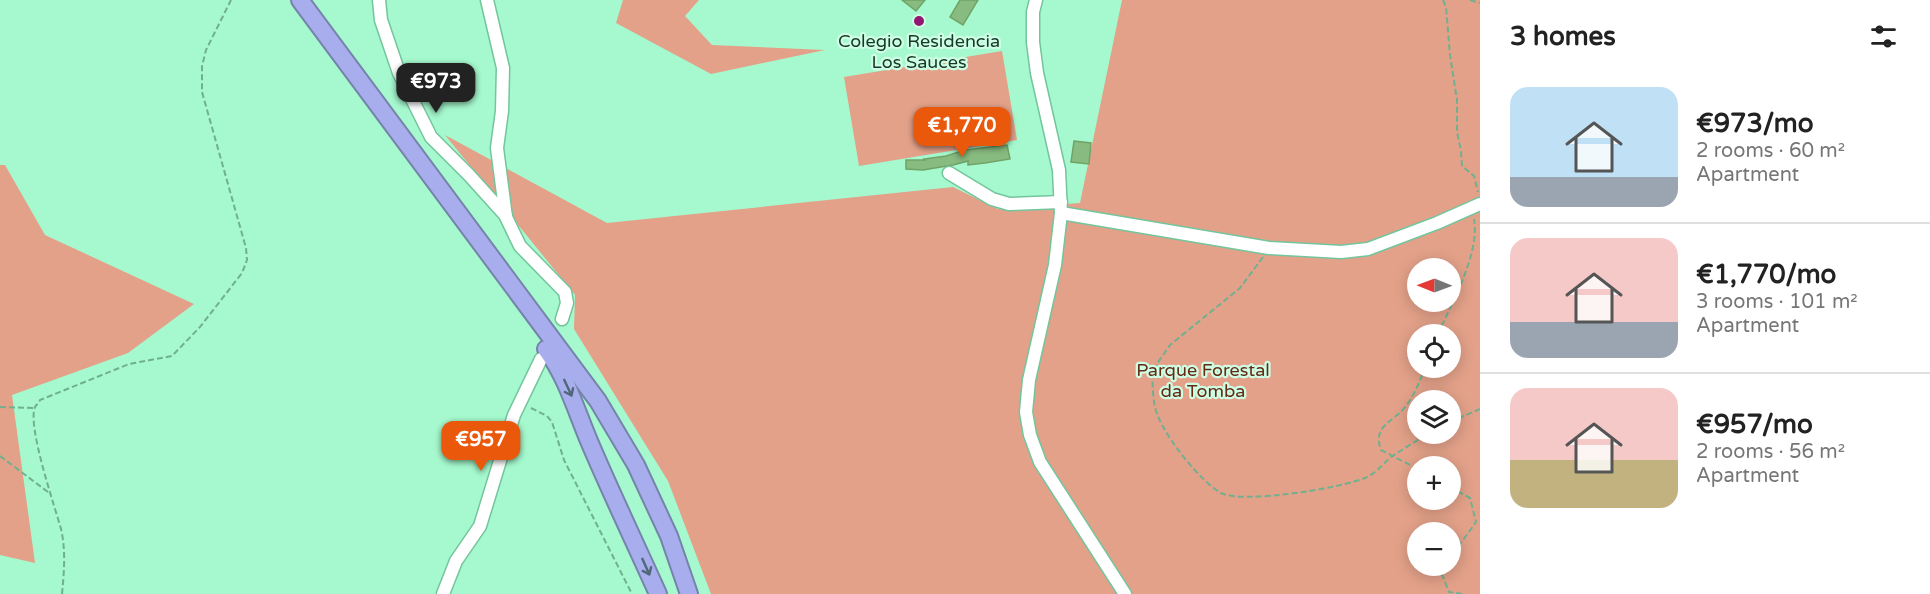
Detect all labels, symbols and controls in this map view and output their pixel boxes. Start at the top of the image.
marker: Colegio Residencia Los Sauces [912,14,926,28]
icon: filters [1867,20,1900,53]
text: 3 homes [1510,21,1616,52]
place label: Colegio Residencia Los Sauces [838,30,1000,73]
pin: €973 [400,63,472,114]
text: €973 [410,70,462,94]
pin: €1,770 [913,107,1011,158]
text: €973/mo [1696,108,1814,139]
icon: home [1558,111,1630,183]
text: €1,770 [928,114,996,138]
text: 2 rooms · 60 m² [1696,139,1845,163]
text: Apartment [1696,163,1799,187]
north arrow [1407,258,1461,312]
map controls [1407,258,1461,576]
text: €1,770/mo [1696,259,1836,290]
icon: home [1558,262,1630,334]
text: 3 rooms · 101 m² [1696,290,1858,314]
text: Apartment [1696,314,1799,338]
button: locate [1407,324,1461,378]
park label: Parque Forestal da Tomba [1136,359,1270,402]
one-way arrow [563,379,575,397]
button: layers [1407,390,1461,444]
text: €957/mo [1696,409,1813,440]
icon: home [1558,412,1630,484]
pin: €957 [445,421,517,472]
text: €957 [455,428,507,452]
text: 2 rooms · 56 m² [1696,440,1845,464]
button: + [1407,456,1461,510]
text: Apartment [1696,464,1799,488]
button: − [1407,522,1461,576]
one-way arrow [641,557,652,575]

